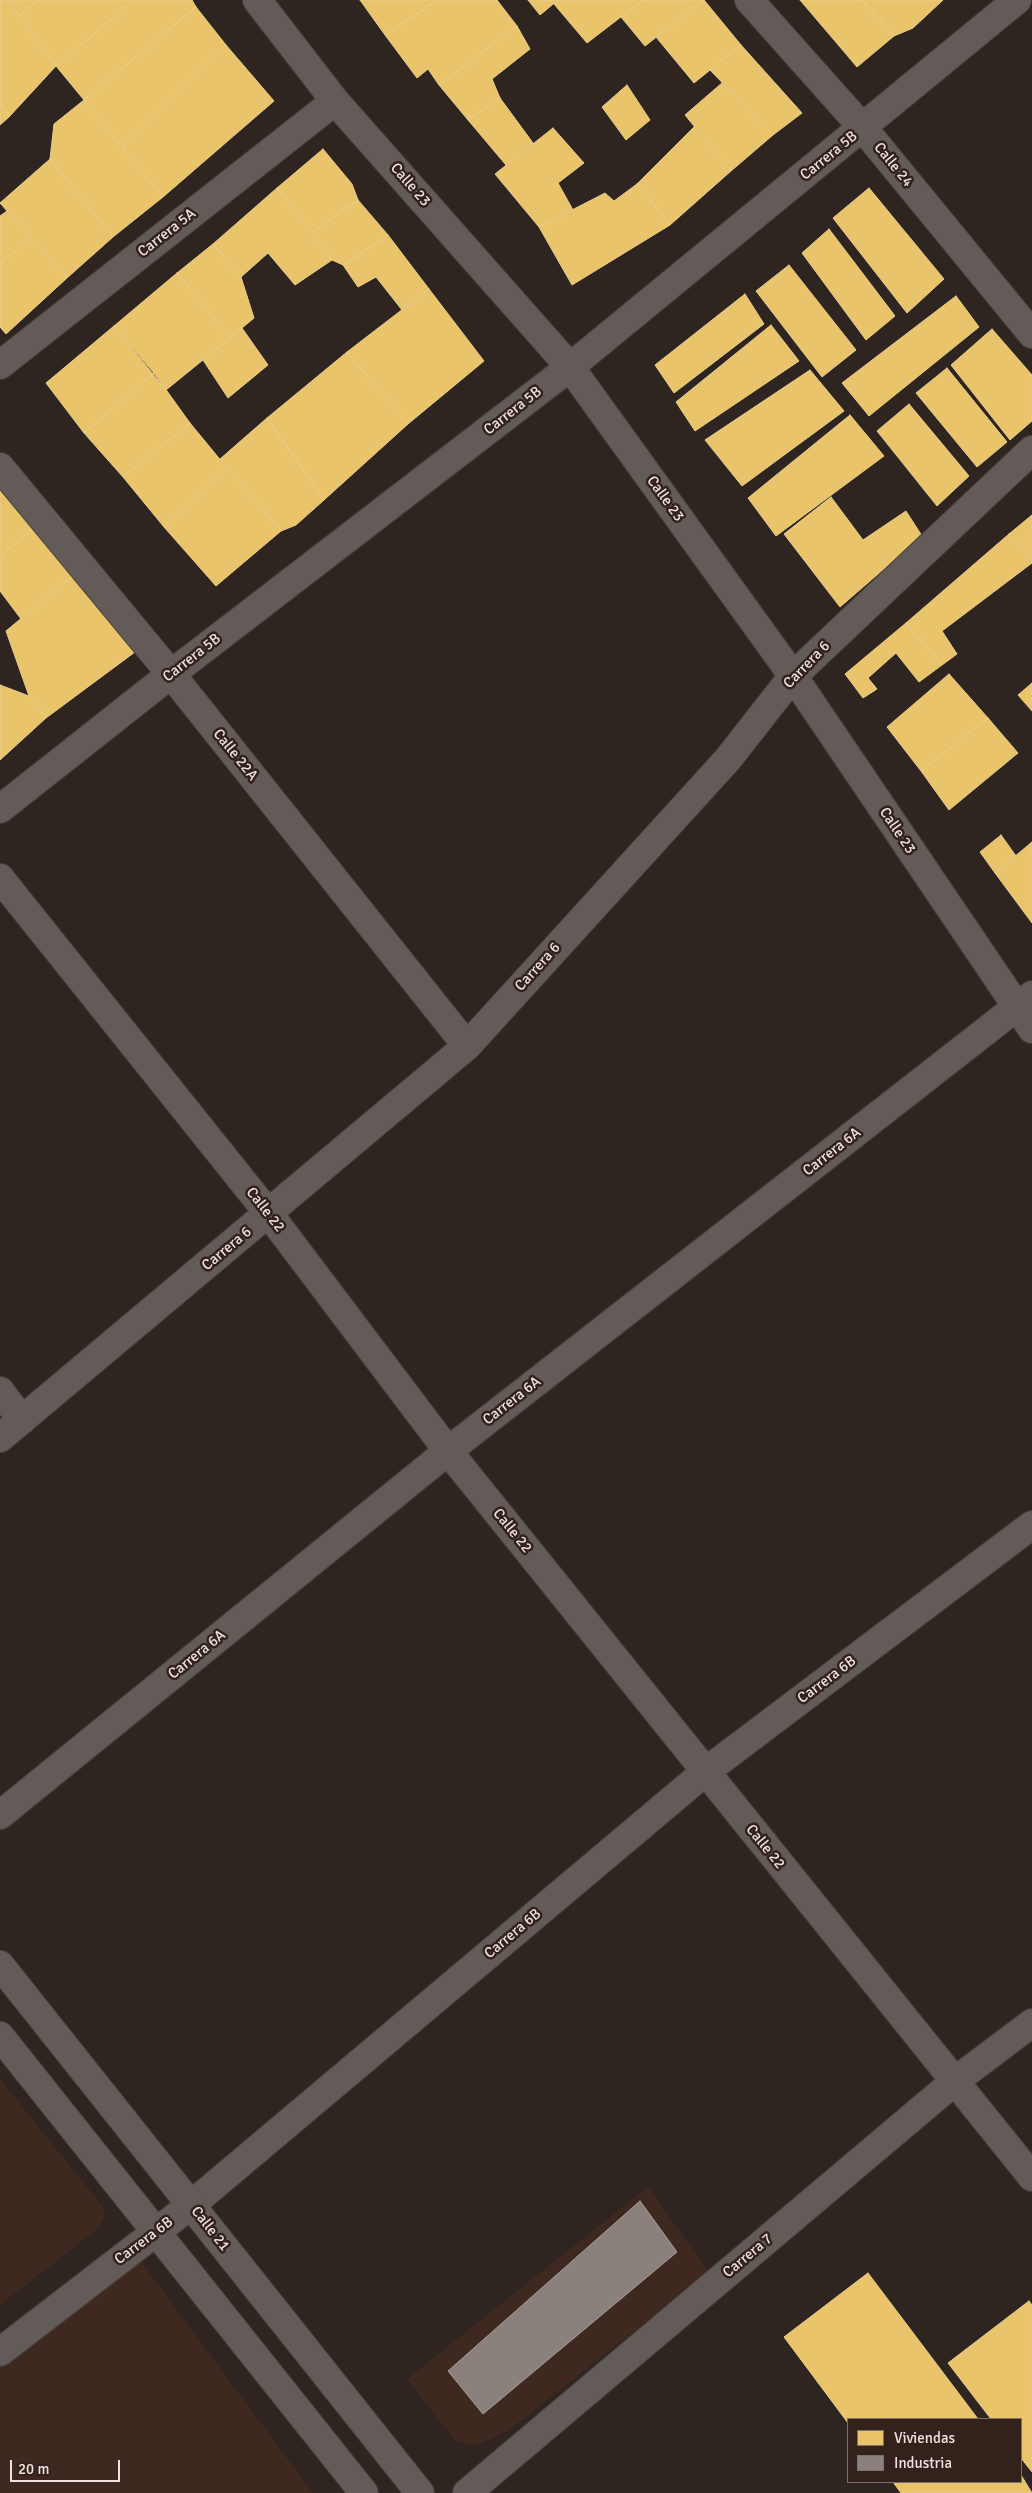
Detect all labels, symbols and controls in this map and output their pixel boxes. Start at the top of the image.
street label: Carrera 5B [797,128,861,184]
street label: Calle 24 [870,139,916,191]
street label: Calle 23 [386,159,434,211]
street label: Carrera 5A [135,205,199,261]
street label: Carrera 5B [481,383,545,439]
street label: Calle 23 [642,473,688,525]
street label: Carrera 5B [160,630,224,686]
street label: Carrera 6 [780,637,834,693]
street label: Calle 22A [209,726,261,784]
street label: Calle 23 [875,804,919,858]
street label: Carrera 6 [511,939,565,995]
street label: Carrera 6A [800,1124,864,1180]
street label: Calle 22 [242,1184,288,1236]
street label: Carrera 6 [199,1223,255,1275]
street label: Carrera 6A [480,1373,544,1429]
street label: Calle 22 [489,1505,535,1557]
street label: Carrera 6A [165,1626,229,1684]
street label: Carrera 6B [794,1652,860,1708]
street label: Calle 22 [742,1821,788,1873]
street label: Carrera 6B [481,1905,545,1963]
street label: Calle 21 [187,2203,233,2255]
street label: Carrera 6B [111,2213,177,2269]
street label: Carrera 7 [720,2230,776,2282]
legend [847,2418,1022,2483]
text: Viviendas [894,2429,955,2447]
scale bar [12,2450,122,2482]
text: Industria [894,2454,952,2472]
text: 20 m [18,2460,49,2478]

